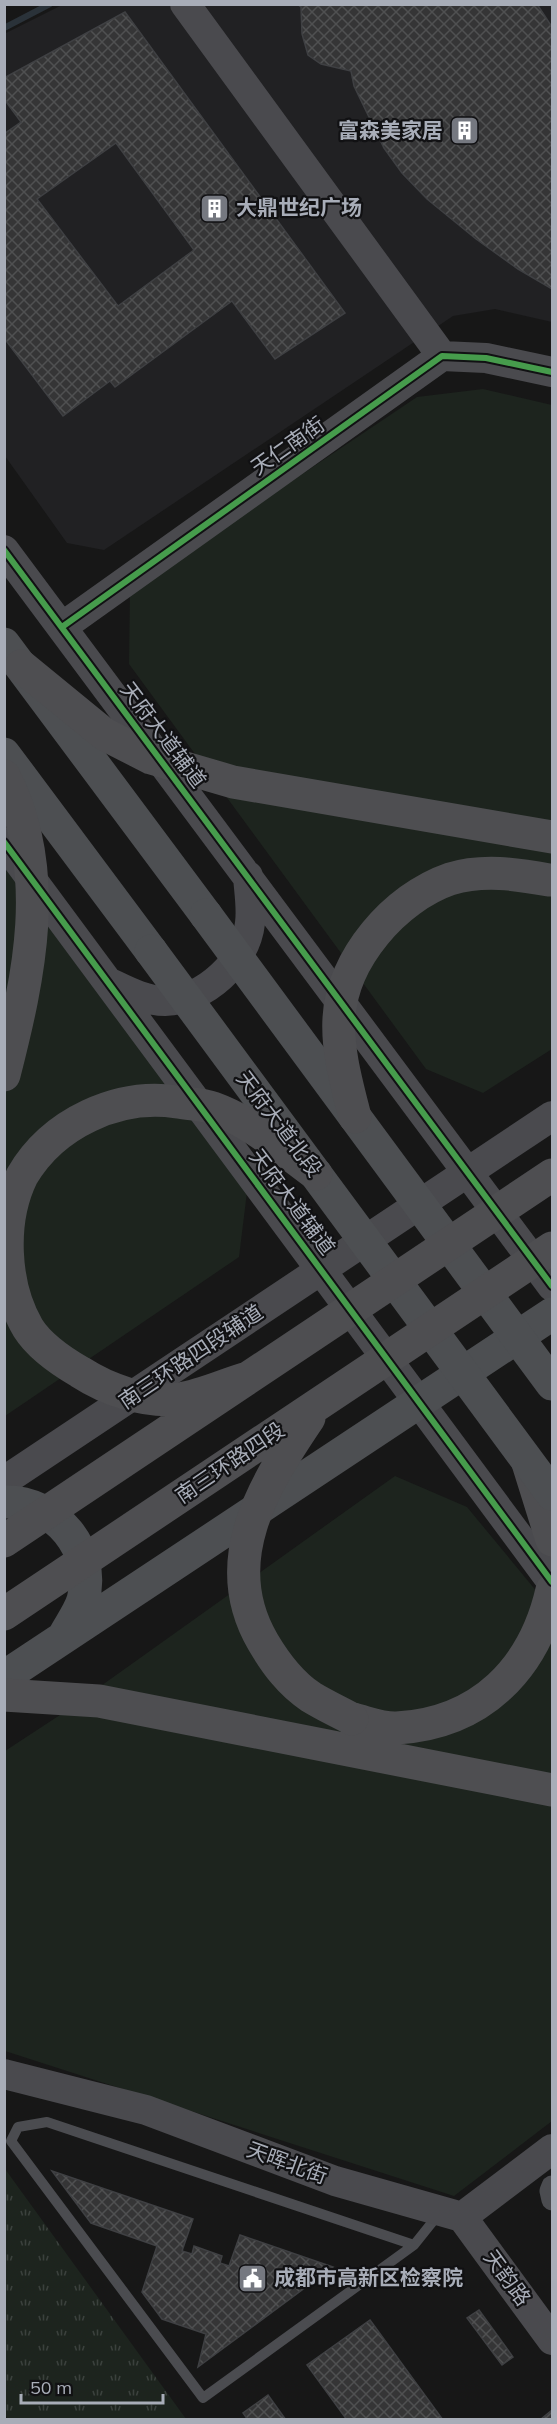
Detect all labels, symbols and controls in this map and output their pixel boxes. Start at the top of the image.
building icon: 富森美家居 [448,115,480,147]
place label: 富森美家居 [338,117,443,143]
building icon: 大鼎世纪广场 [199,192,231,224]
place label: 大鼎世纪广场 [236,194,362,220]
street label: 天仁南街 [246,410,329,480]
street label: 天府大道辅道 [116,676,212,793]
street label: 天府大道北段 [232,1065,328,1182]
street label: 天府大道辅道 [245,1143,341,1260]
street label: 南三环路四段辅道 [114,1298,267,1414]
street label: 南三环路四段 [170,1416,289,1508]
street label: 天晖北街 [243,2135,331,2189]
street label: 天韵路 [479,2244,537,2311]
public building icon: 成都市高新区检察院 [237,2262,269,2294]
place label: 成都市高新区检察院 [274,2264,463,2290]
scale bar [21,2367,164,2405]
text: 50 m [30,2376,72,2399]

